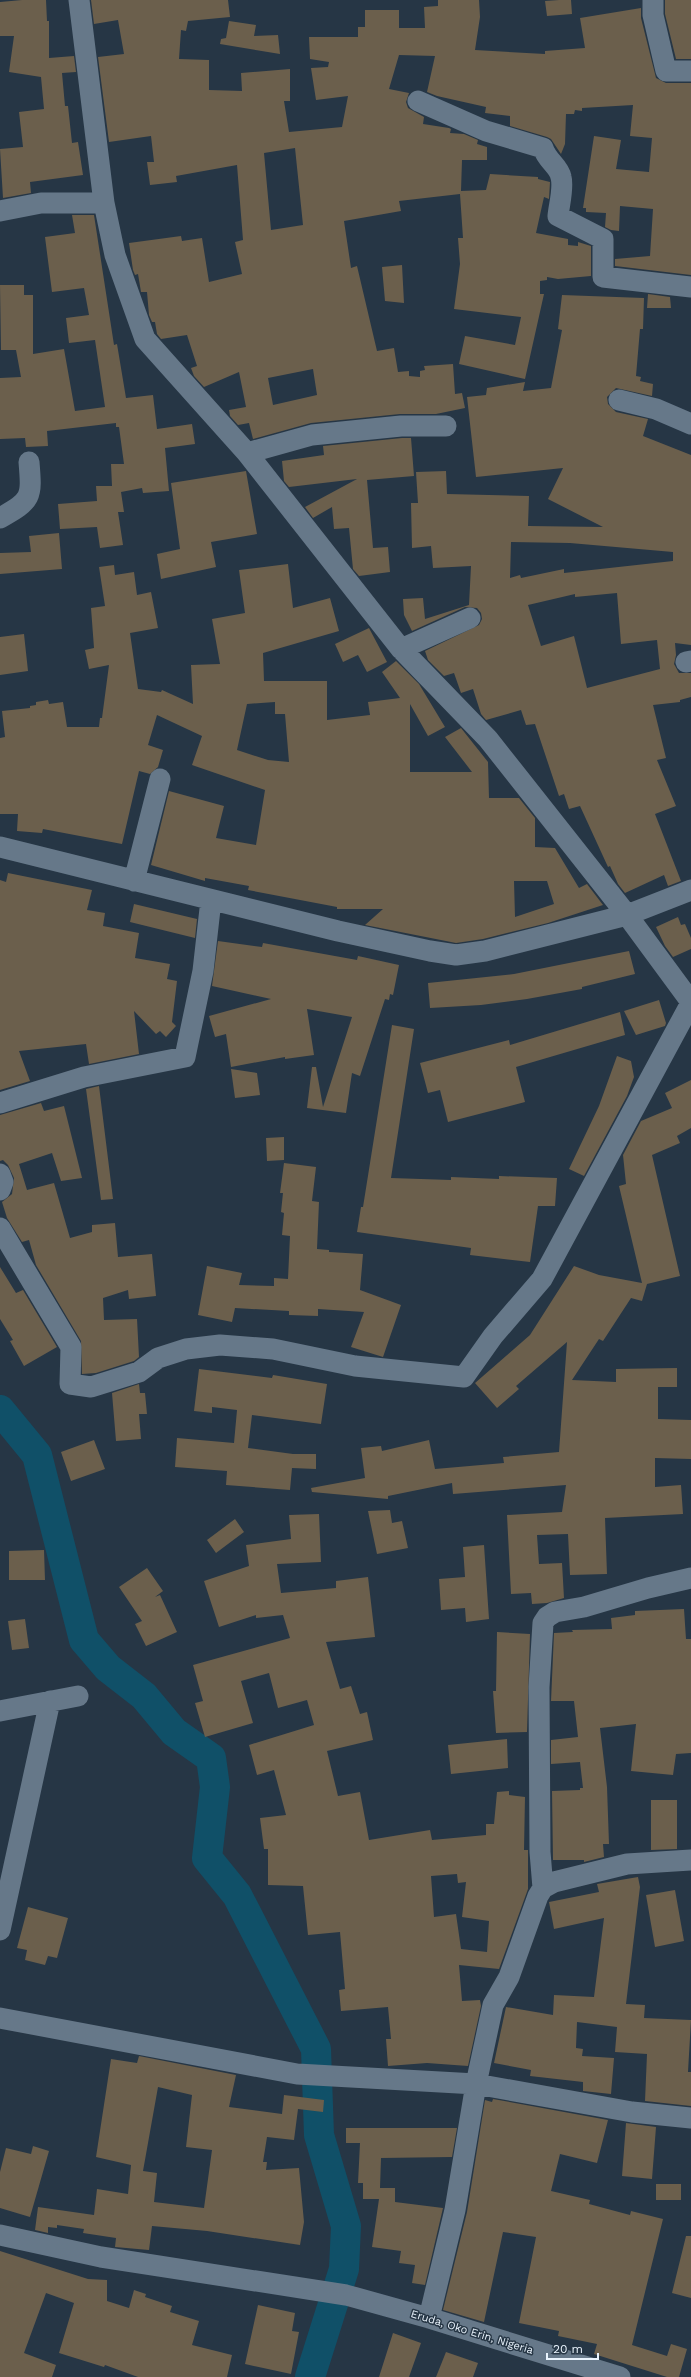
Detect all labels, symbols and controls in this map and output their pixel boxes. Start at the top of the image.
street label: Eruda, Oko Erin, Nigeria [409,2307,535,2357]
scale bar [547,2335,598,2361]
text: 20 m [553,2342,583,2356]

